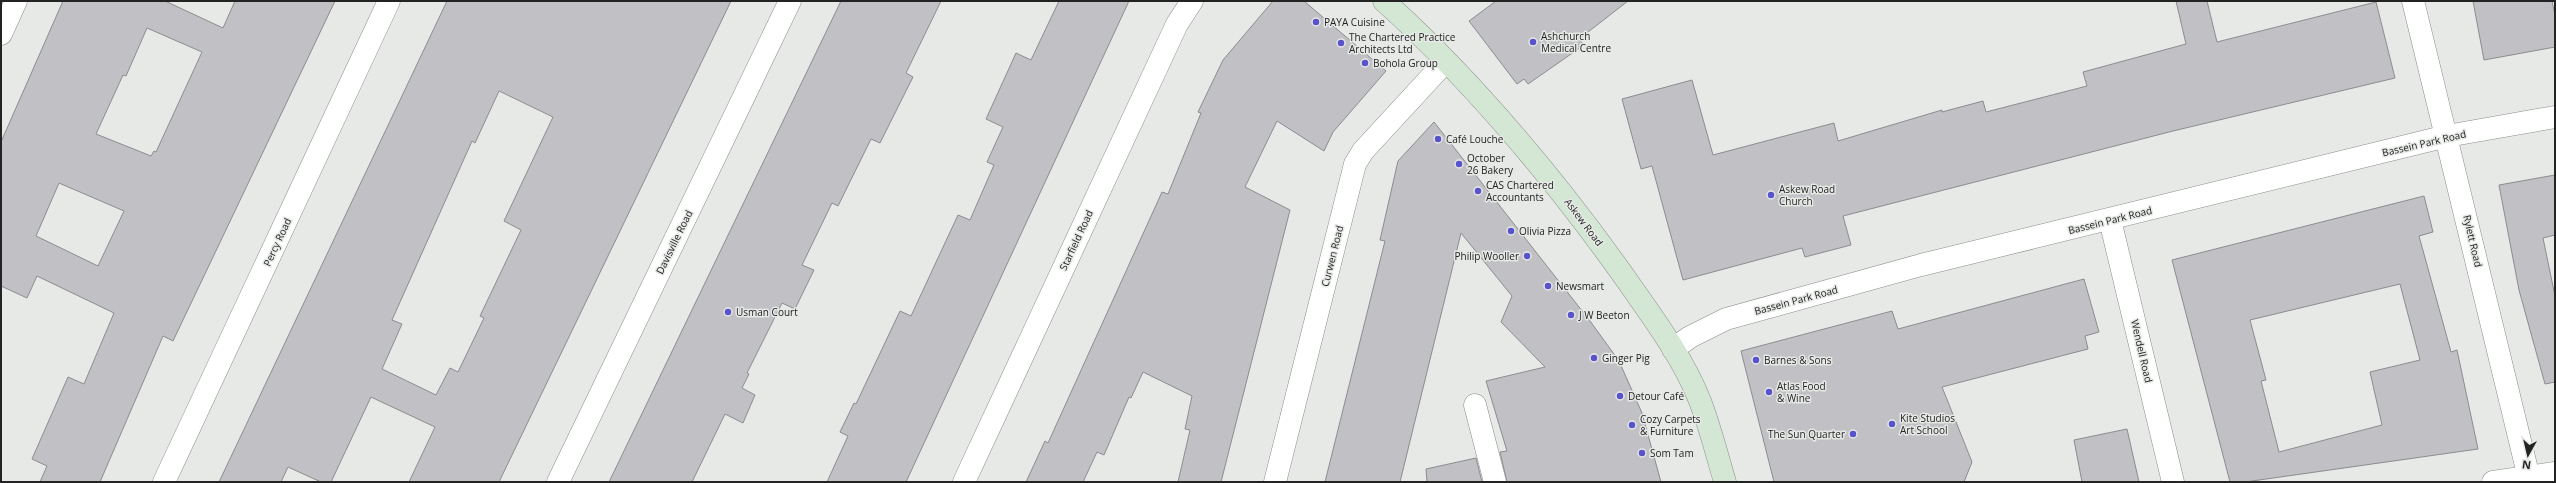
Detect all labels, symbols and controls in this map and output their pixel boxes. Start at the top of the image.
place label: PAYA Cuisine [1324,15,1385,29]
marker: PAYA Cuisine [1311,17,1321,27]
place label: Ashchurch Medical Centre [1541,29,1611,55]
place label: The Chartered Practice Architects Ltd [1349,30,1456,56]
marker: Ashchurch Medical Centre [1528,37,1538,47]
marker: The Chartered Practice Architects Ltd [1336,38,1346,48]
place label: Bohola Group [1373,56,1438,70]
marker: Bohola Group [1360,58,1370,68]
street label: Bassein Park Road [2381,127,2467,159]
place label: Café Louche [1446,132,1504,146]
marker: Café Louche [1433,134,1443,144]
place label: October 26 Bakery [1467,151,1514,177]
marker: October 26 Bakery [1454,159,1464,169]
place label: CAS Chartered Accountants [1486,178,1554,204]
place label: Askew Road Church [1779,182,1835,208]
marker: CAS Chartered Accountants [1473,186,1483,196]
marker: Askew Road Church [1766,190,1776,200]
street label: Askew Road [1562,195,1606,249]
street label: Bassein Park Road [2067,203,2153,237]
street label: Starfield Road [1056,207,1096,273]
street label: Davisville Road [652,208,696,276]
street label: Rylett Road [2460,214,2486,268]
street label: Percy Road [260,215,294,269]
street label: Curwen Road [1318,224,1346,288]
place label: Olivia Pizza [1519,224,1571,238]
marker: Olivia Pizza [1506,226,1516,236]
place label: Philip Wooller [1455,249,1519,263]
marker: Philip Wooller [1522,251,1532,261]
place label: Newsmart [1556,279,1605,293]
marker: Newsmart [1543,281,1553,291]
street label: Bassein Park Road [1753,282,1839,318]
place label: Usman Court [736,305,798,319]
marker: Usman Court [723,307,733,317]
place label: J W Beeton [1578,308,1630,322]
marker: J W Beeton [1566,310,1576,320]
street label: Wendell Road [2128,318,2156,384]
place label: Ginger Pig [1602,351,1650,365]
marker: Ginger Pig [1589,353,1599,363]
place label: Barnes & Sons [1764,353,1832,367]
marker: Barnes & Sons [1751,355,1761,365]
place label: Atlas Food & Wine [1777,379,1826,405]
marker: Atlas Food & Wine [1764,387,1774,397]
place label: Detour Café [1628,389,1684,403]
marker: Detour Café [1615,391,1625,401]
place label: Kite Studios Art School [1900,411,1955,437]
place label: Cozy Carpets & Furniture [1640,412,1701,438]
marker: Kite Studios Art School [1887,419,1897,429]
marker: Cozy Carpets & Furniture [1627,420,1637,430]
place label: The Sun Quarter [1768,427,1845,441]
marker: The Sun Quarter [1848,429,1858,439]
north arrow [2508,435,2548,475]
place label: Som Tam [1650,446,1694,460]
marker: Som Tam [1637,448,1647,458]
text: N [2521,457,2532,473]

